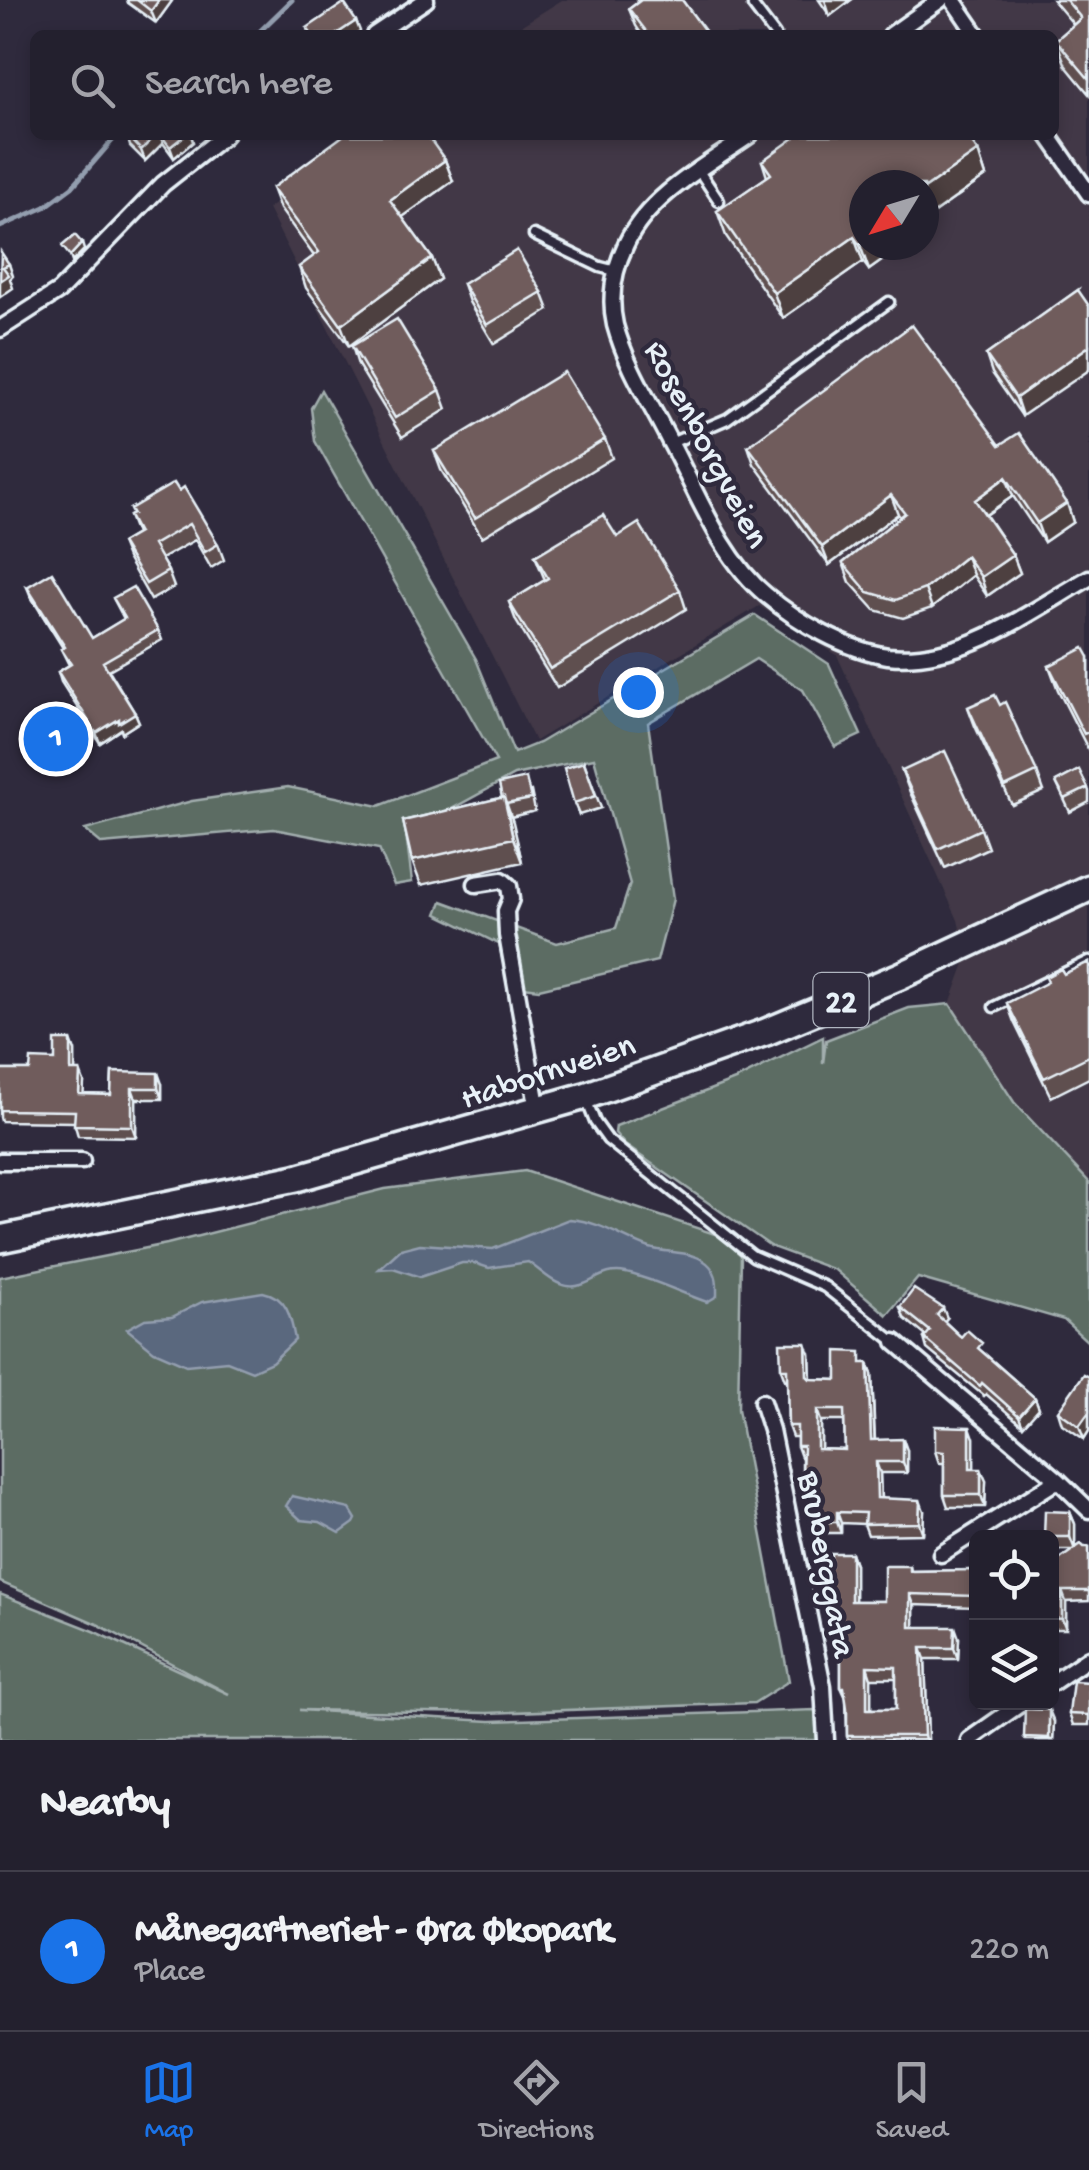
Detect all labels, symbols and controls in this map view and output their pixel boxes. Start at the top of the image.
search box [30,30,1059,140]
icon: search [65,58,120,113]
text: Search here [145,63,332,107]
north arrow [849,170,939,260]
street label: Rosenborgveien [632,335,776,557]
your location [613,667,664,718]
pin: 1 [23,702,88,776]
road number: 22 [814,973,868,1027]
street label: Habornveien [456,1027,641,1122]
street label: Bruberggata [785,1468,862,1663]
map controls [969,1530,1059,1710]
button: locate [969,1530,1059,1620]
button: layers [969,1620,1059,1710]
text: Nearby [40,1781,170,1830]
text: Månegartneriet - Øra Økopark [135,1910,612,1954]
text: 1 [66,1932,79,1970]
text: 220 m [969,1932,1049,1970]
text: Place [135,1954,205,1992]
tab: Map [141,2055,196,2148]
tab: Directions [479,2055,593,2148]
tab: Saved [876,2055,948,2148]

